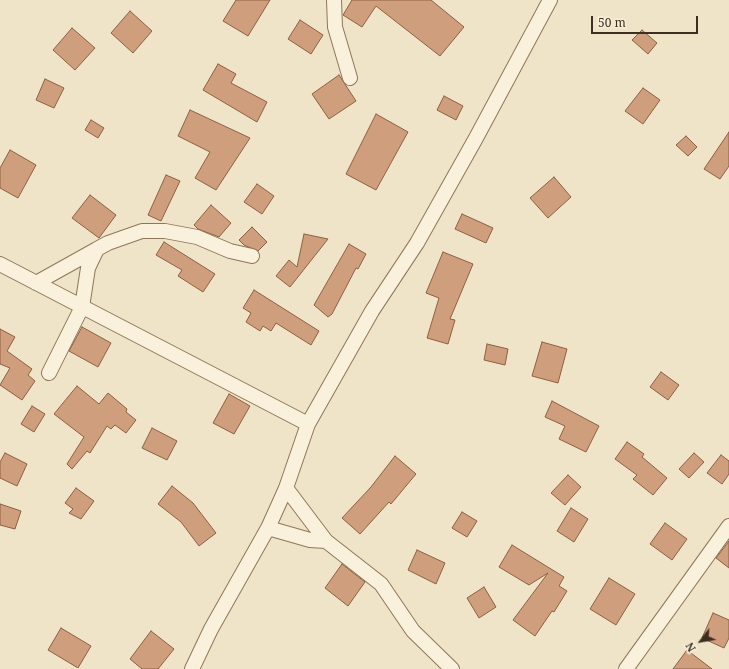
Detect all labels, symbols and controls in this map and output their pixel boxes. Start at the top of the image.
scale bar [593,8,700,34]
text: 50 m [598,14,626,31]
north arrow [681,621,721,661]
text: N [682,640,699,655]

